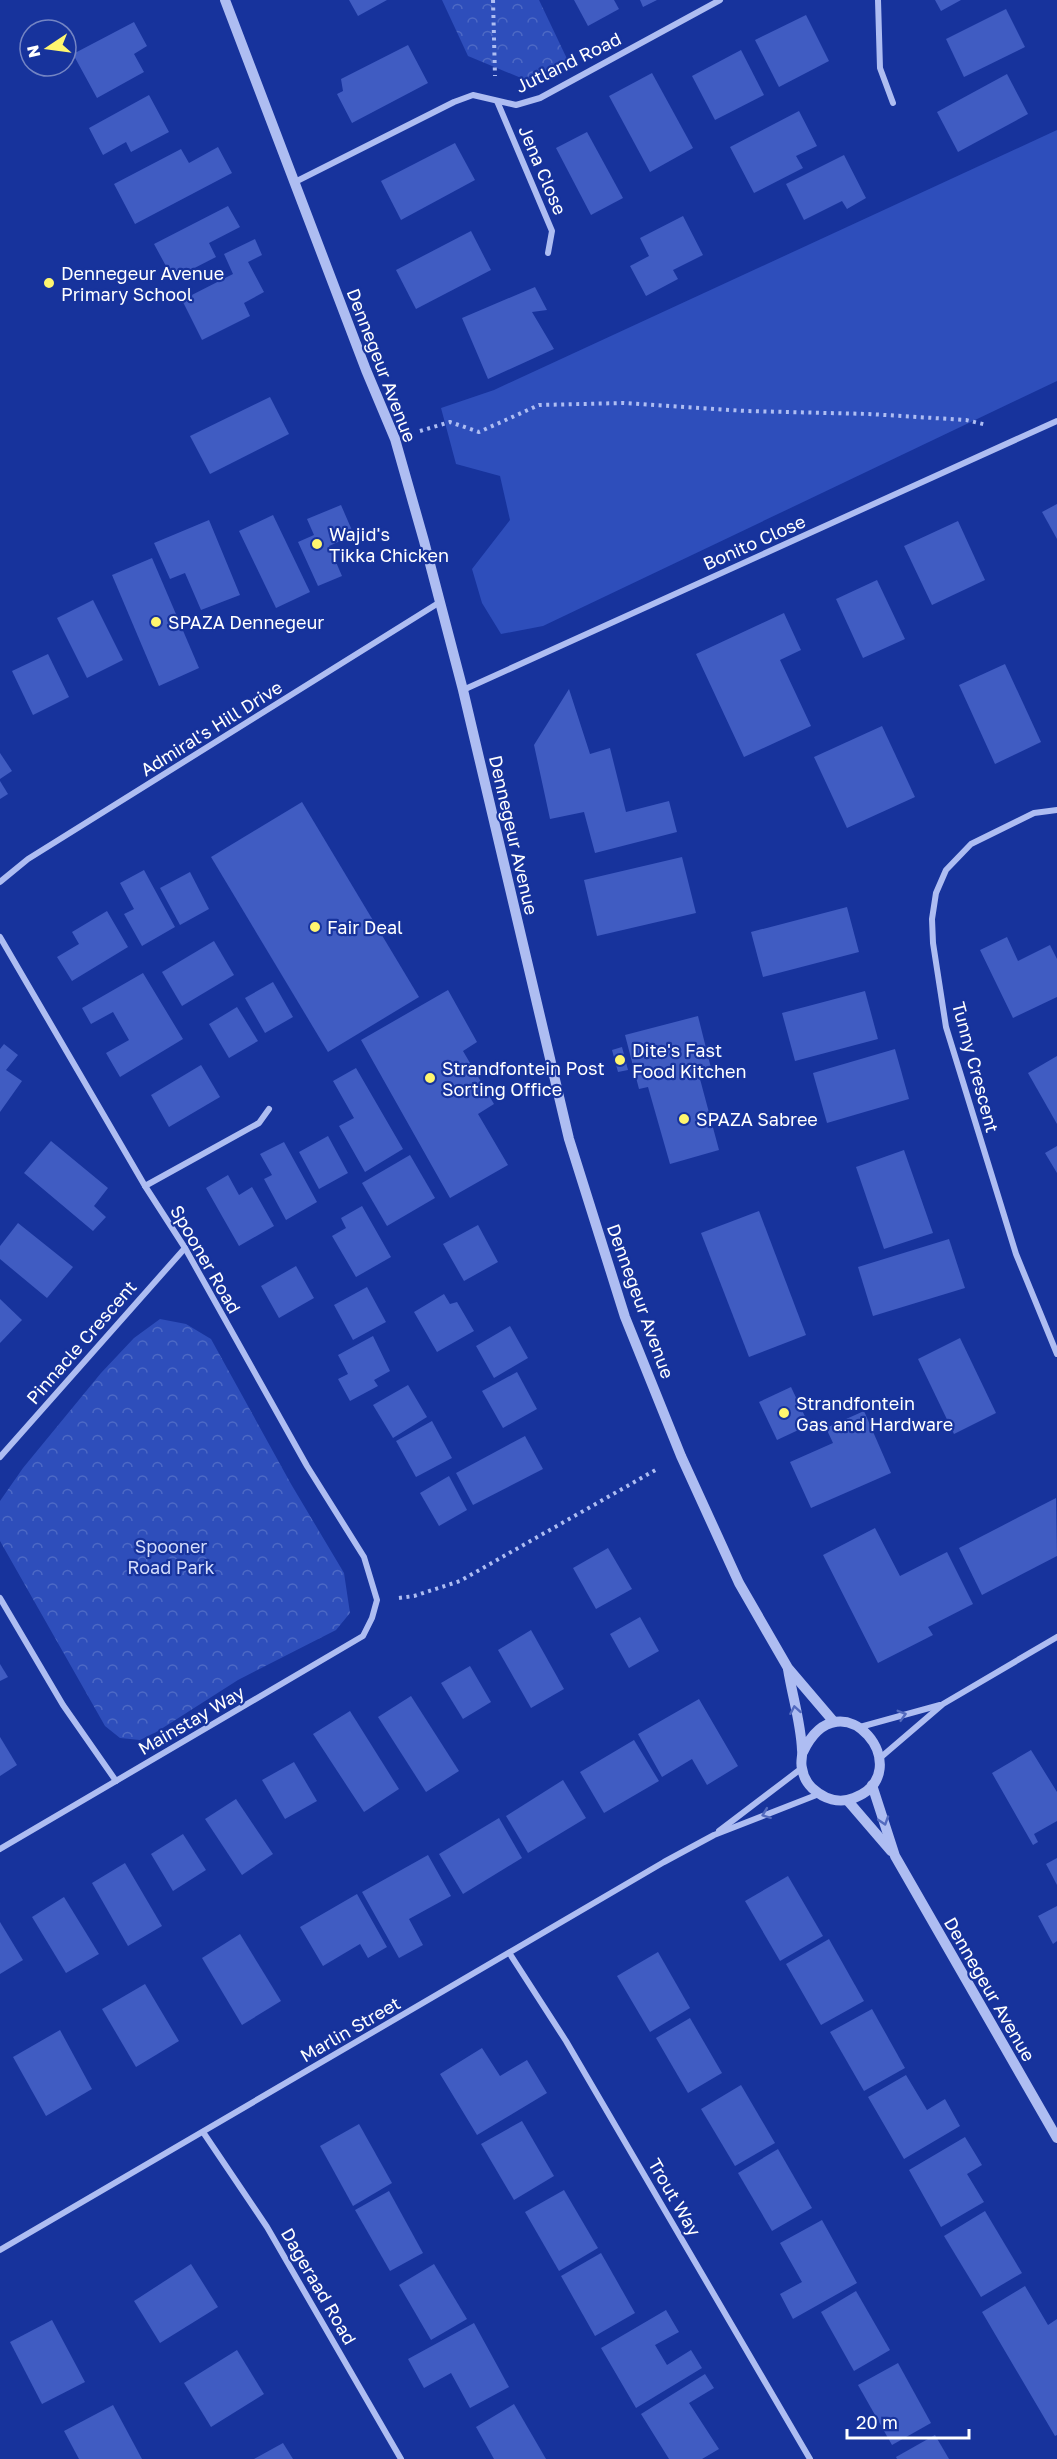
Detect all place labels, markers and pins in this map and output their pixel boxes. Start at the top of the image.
place label: Dennegeur Avenue Primary School [61,262,224,305]
marker: Dennegeur Avenue Primary School [42,276,56,290]
place label: Wajid's Tikka Chicken [329,523,449,566]
marker: Wajid's Tikka Chicken [310,537,324,551]
place label: SPAZA Dennegeur [168,611,324,633]
marker: SPAZA Dennegeur [149,615,163,629]
place label: Fair Deal [327,916,403,938]
marker: Fair Deal [308,920,322,934]
place label: Dite's Fast Food Kitchen [632,1039,747,1082]
marker: Dite's Fast Food Kitchen [613,1053,627,1067]
place label: Strandfontein Post Sorting Office [442,1057,605,1100]
marker: Strandfontein Post Sorting Office [423,1071,437,1085]
place label: SPAZA Sabree [696,1108,818,1130]
marker: SPAZA Sabree [677,1112,691,1126]
place label: Strandfontein Gas and Hardware [796,1392,953,1435]
marker: Strandfontein Gas and Hardware [777,1406,791,1420]

